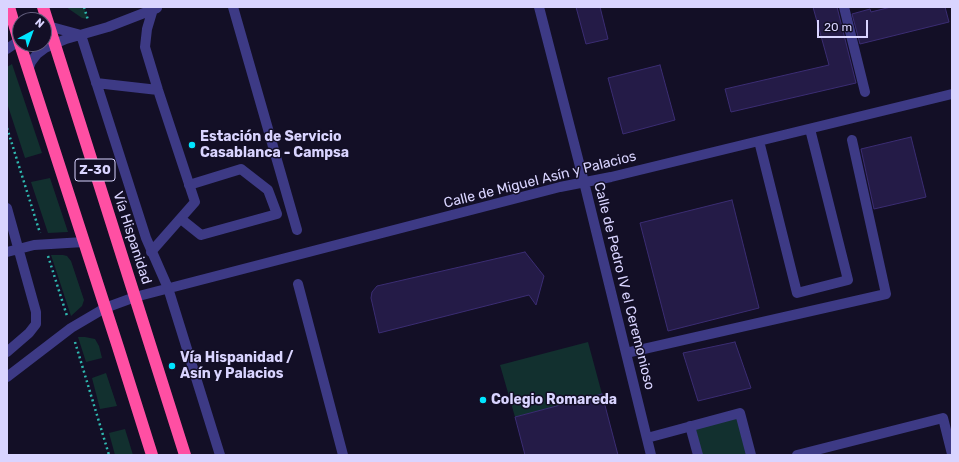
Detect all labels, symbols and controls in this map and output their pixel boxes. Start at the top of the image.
north arrow [12,12,52,52]
scale bar [819,12,870,38]
text: N [32,16,47,31]
text: 20 m [824,20,852,34]
place label: Estación de Servicio Casablanca - Campsa [200,129,349,162]
marker: Estación de Servicio Casablanca - Campsa [187,140,197,150]
street label: Calle de Miguel Asín y Palacios [442,148,638,212]
road number: Z-30 [75,159,115,181]
street label: Calle de Pedro IV el Ceremonioso [590,180,658,392]
street label: Vía Hispanidad [109,190,155,286]
place label: Vía Hispanidad / Asín y Palacios [180,350,293,382]
marker: Vía Hispanidad / Asín y Palacios [167,361,177,371]
place label: Colegio Romareda [491,392,617,408]
marker: Colegio Romareda [478,395,488,405]

